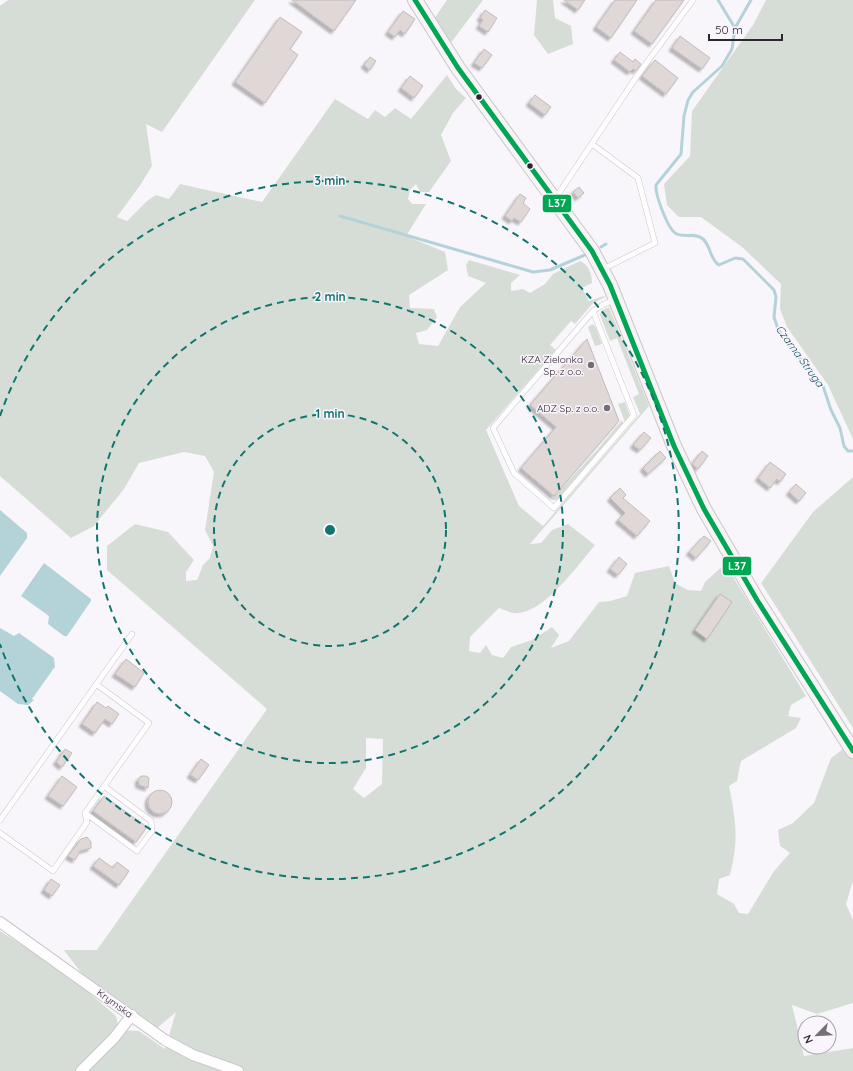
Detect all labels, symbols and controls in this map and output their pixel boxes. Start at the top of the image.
scale bar [709,16,782,42]
text: 50 m [715,22,743,37]
unlabelled marker [474,92,484,102]
unlabelled marker [525,161,535,171]
text: 3 min [315,173,345,188]
line badge: L37 [542,194,572,213]
text: L37 [548,196,566,210]
text: 2 min [314,289,346,304]
water label: Czarna Struga [773,322,828,391]
place label: KZA Zielonka Sp. z o.o. [521,353,583,378]
marker: KZA Zielonka Sp. z o.o. [586,360,596,370]
place label: ADZ Sp. z o.o. [537,402,599,415]
marker: ADZ Sp. z o.o. [602,403,612,413]
text: 1 min [315,406,345,421]
centre of rings [323,523,337,537]
line badge: L37 [722,556,752,576]
text: L37 [728,559,746,573]
street label: Krymska [94,986,135,1021]
north arrow [797,1015,837,1055]
text: N [800,1033,816,1046]

